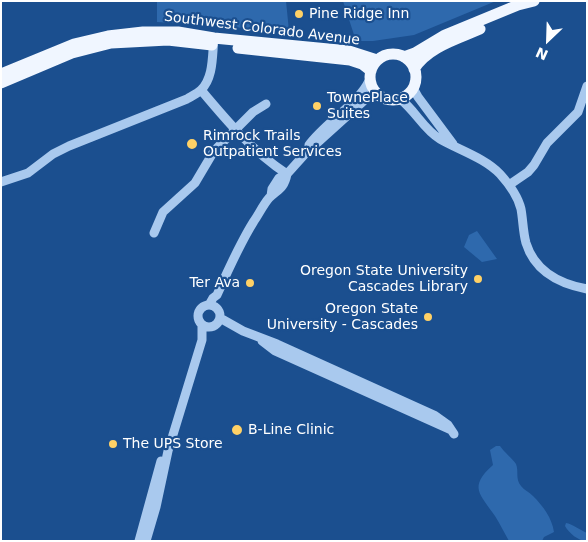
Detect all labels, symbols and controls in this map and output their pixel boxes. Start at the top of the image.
place label: Pine Ridge Inn [309,6,409,22]
marker: Pine Ridge Inn [293,8,305,20]
street label: Southwest Colorado Avenue [163,9,361,49]
north arrow [523,15,573,65]
text: N [533,44,551,63]
place label: TownePlace Suites [327,90,408,122]
marker: TownePlace Suites [311,100,323,112]
place label: Rimrock Trails Outpatient Services [203,128,342,160]
marker: Rimrock Trails Outpatient Services [185,137,199,151]
place label: Oregon State University Cascades Library [300,263,468,296]
marker: Oregon State University Cascades Library [472,273,484,285]
place label: Ter Ava [189,275,240,291]
marker: Ter Ava [244,277,256,289]
place label: Oregon State University - Cascades [267,301,418,334]
marker: Oregon State University - Cascades [422,311,434,323]
place label: B-Line Clinic [248,422,334,438]
marker: B-Line Clinic [230,423,244,437]
place label: The UPS Store [123,436,223,452]
marker: The UPS Store [107,438,119,450]

